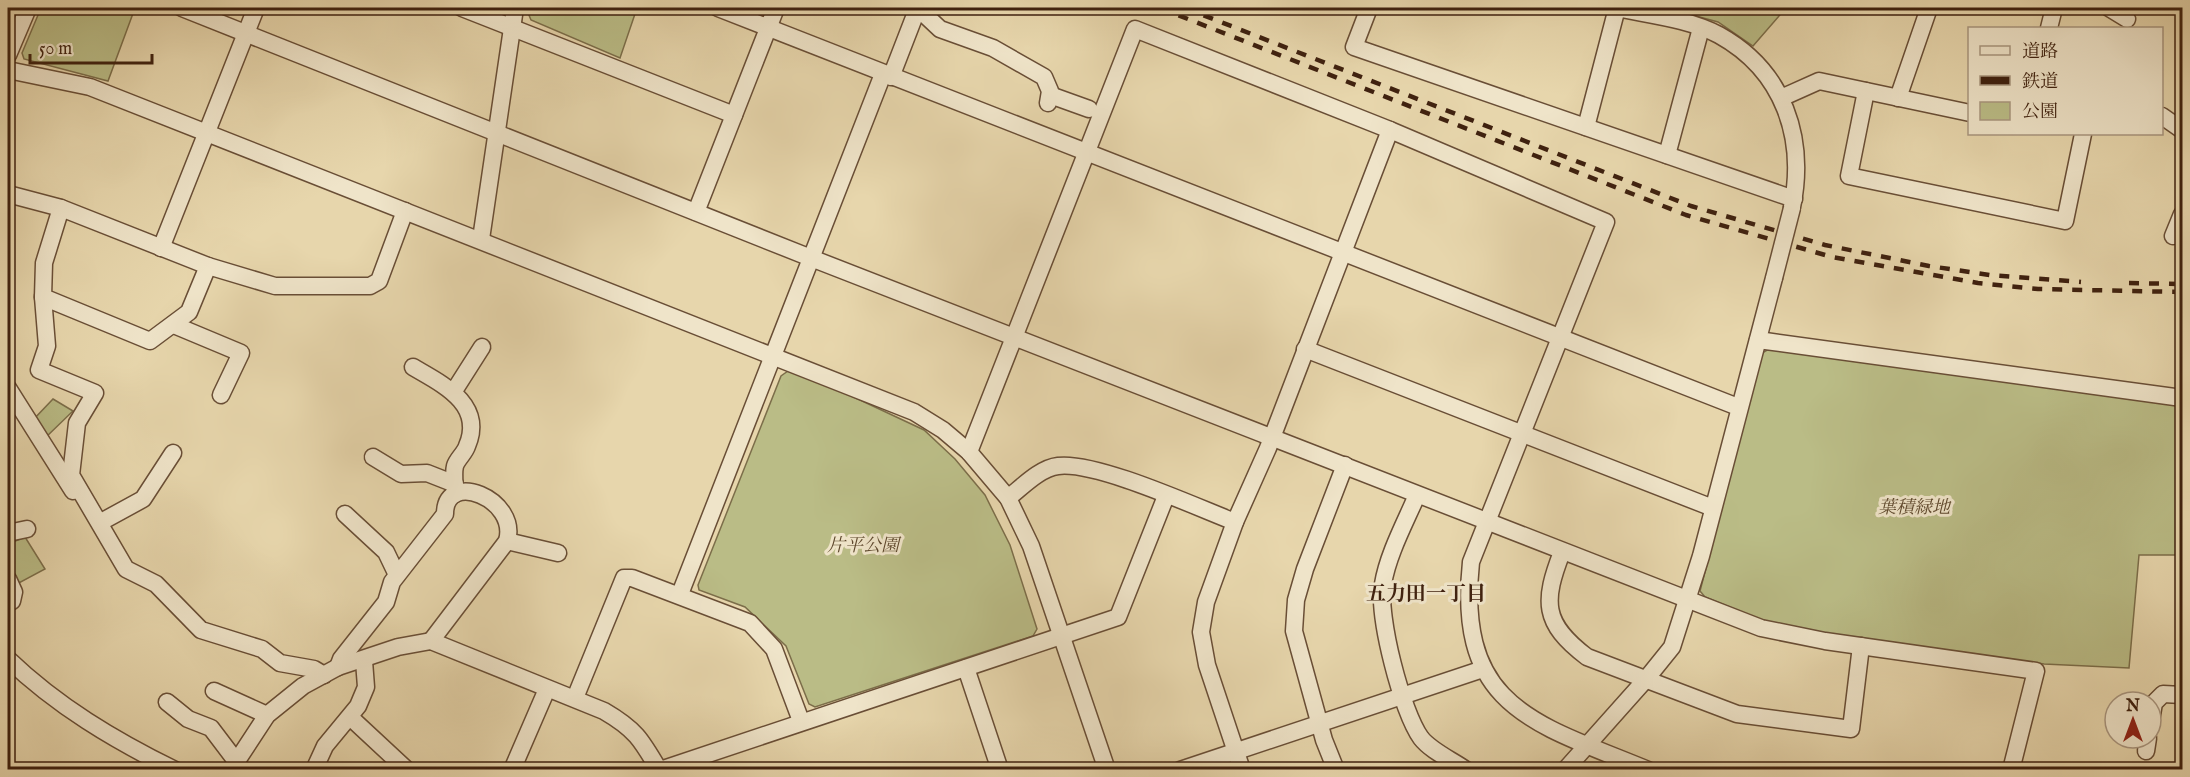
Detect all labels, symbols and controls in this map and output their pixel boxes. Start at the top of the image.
scale bar [30,27,152,65]
legend [1968,27,2163,135]
text: 50 m [39,38,72,61]
text: 道路 [2022,41,2058,64]
text: 鉄道 [2022,71,2058,94]
text: 公園 [2022,101,2058,124]
park label: 葉積緑地 [1878,497,1952,520]
park label: 片平公園 [827,535,902,558]
district label: 五力田一丁目 [1366,582,1486,607]
north arrow [2103,690,2163,750]
text: N [2125,697,2140,717]

